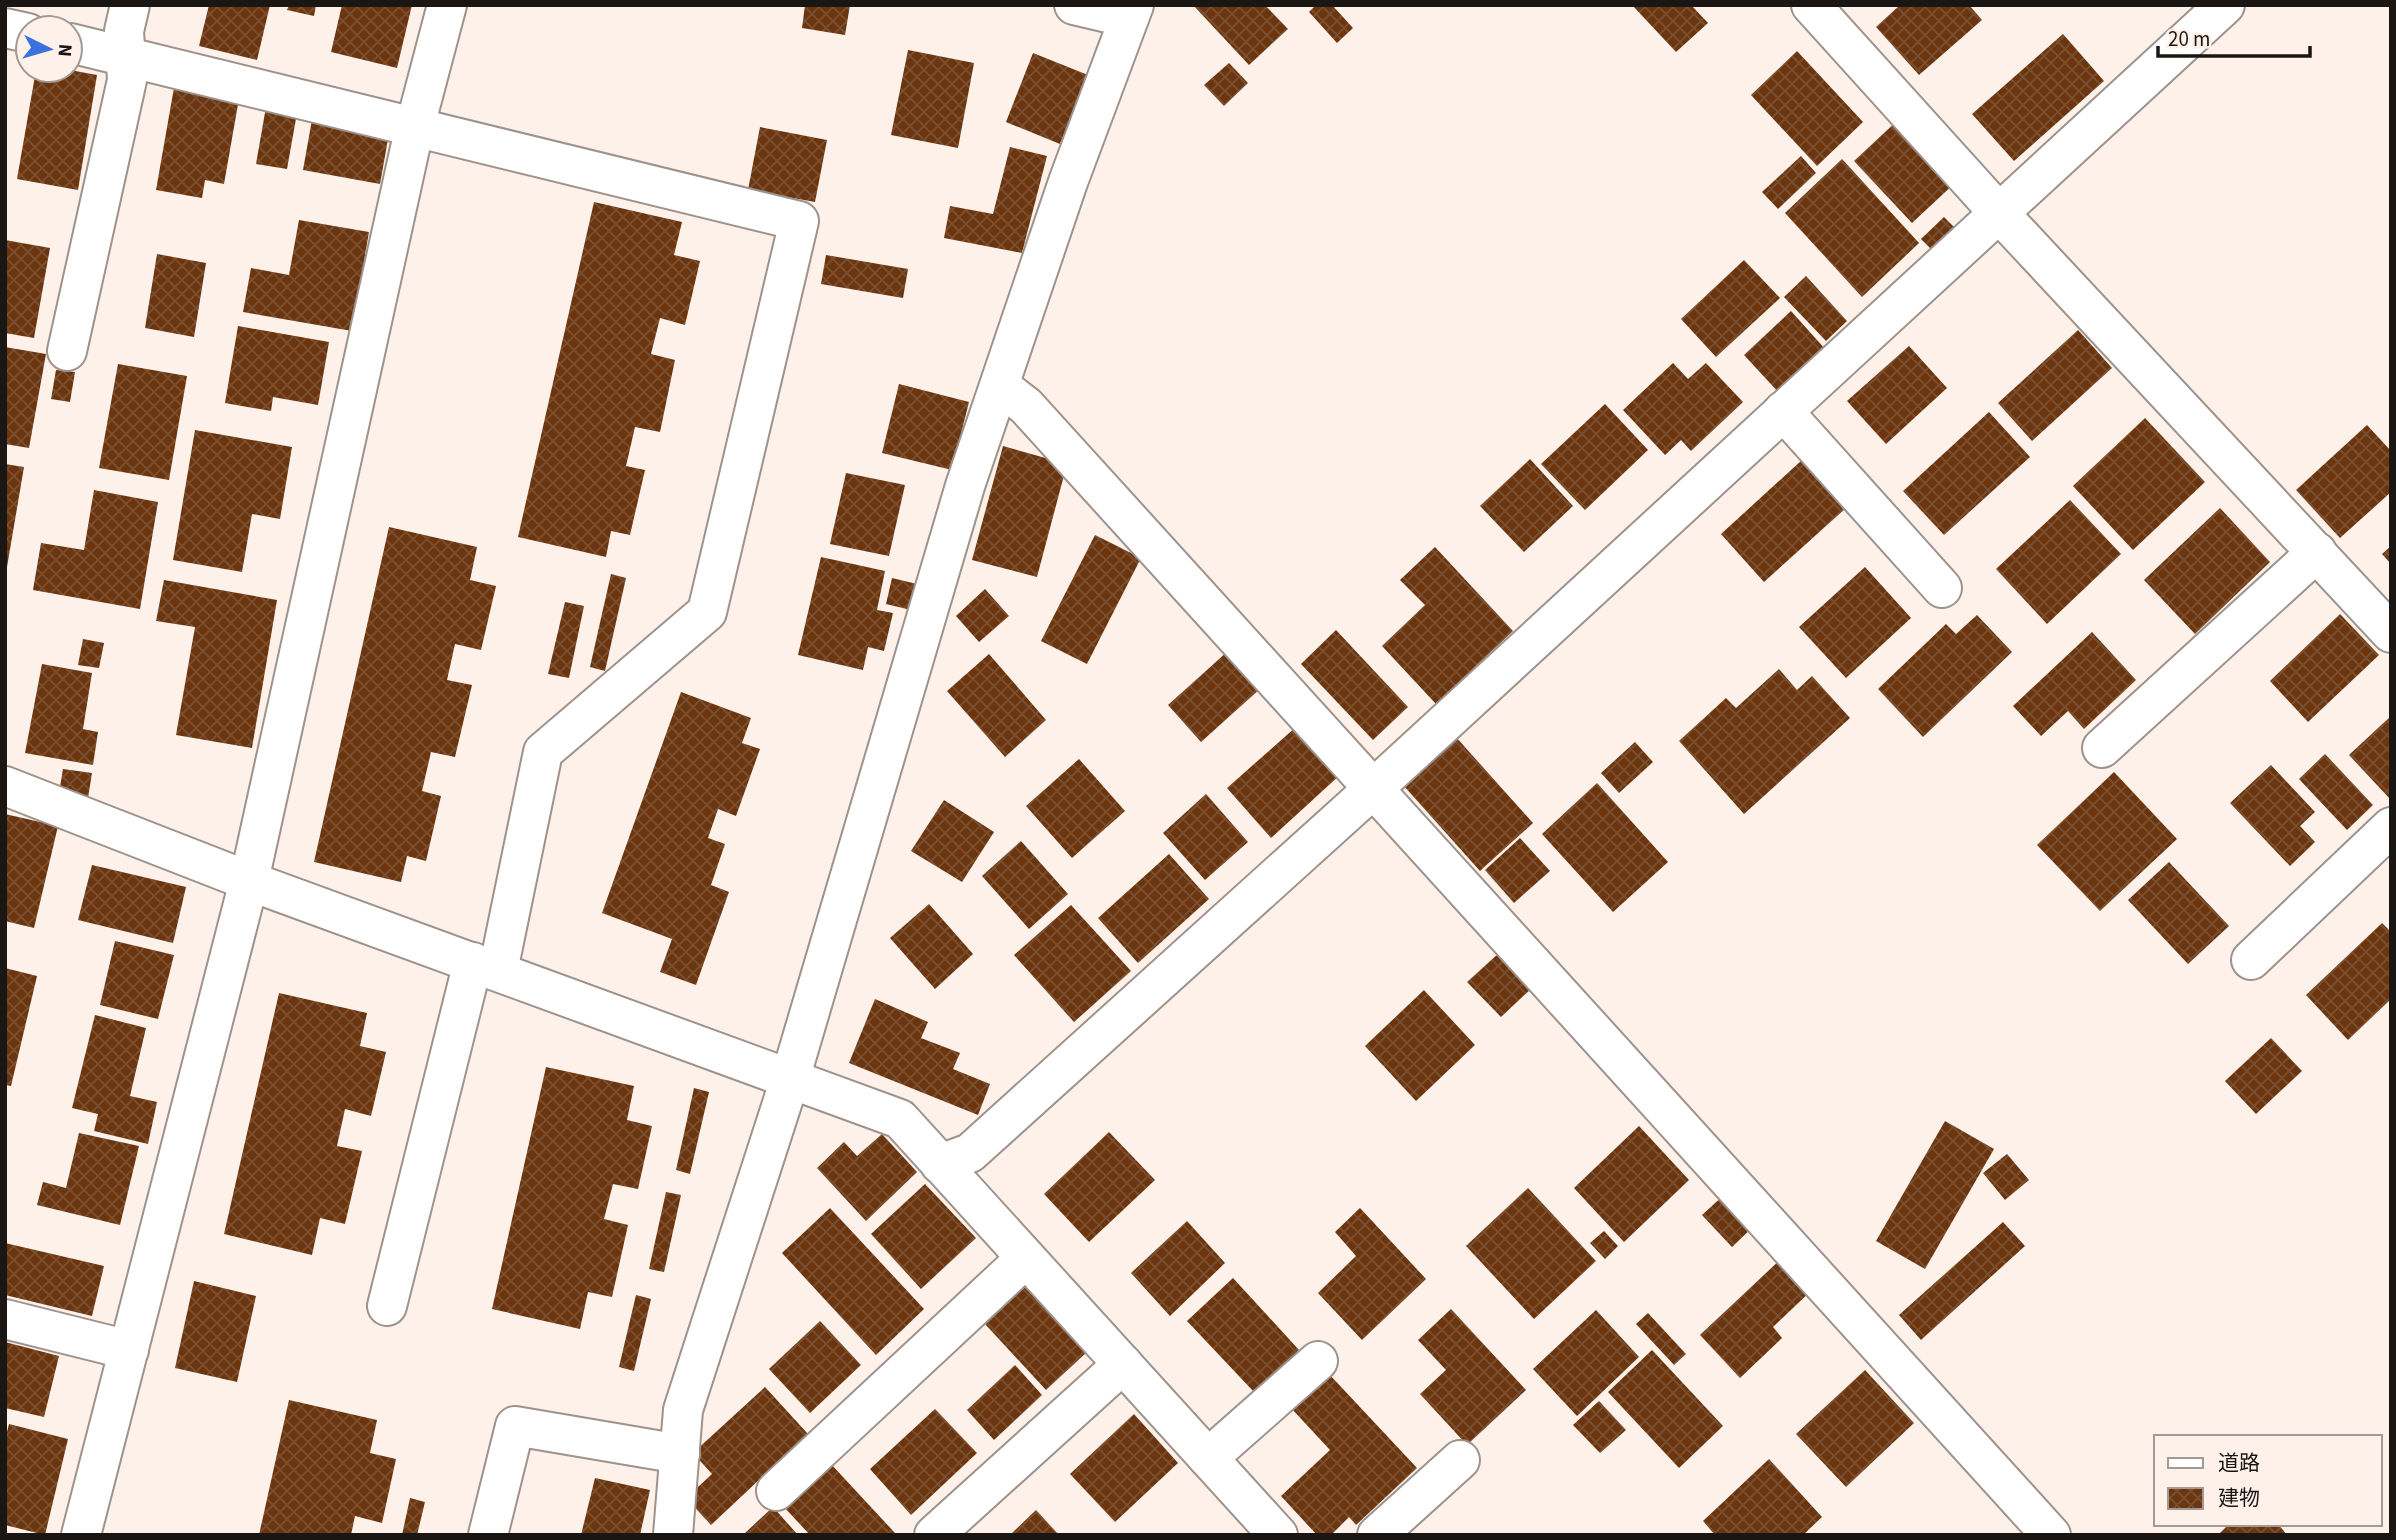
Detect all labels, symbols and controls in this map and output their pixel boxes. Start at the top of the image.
north arrow [14,14,84,84]
scale bar [2158,14,2310,58]
text: 20 m [2168,24,2210,54]
text: N [50,43,78,58]
legend [2154,1435,2382,1526]
text: 道路 [2218,1448,2260,1478]
text: 建物 [2218,1483,2260,1513]

